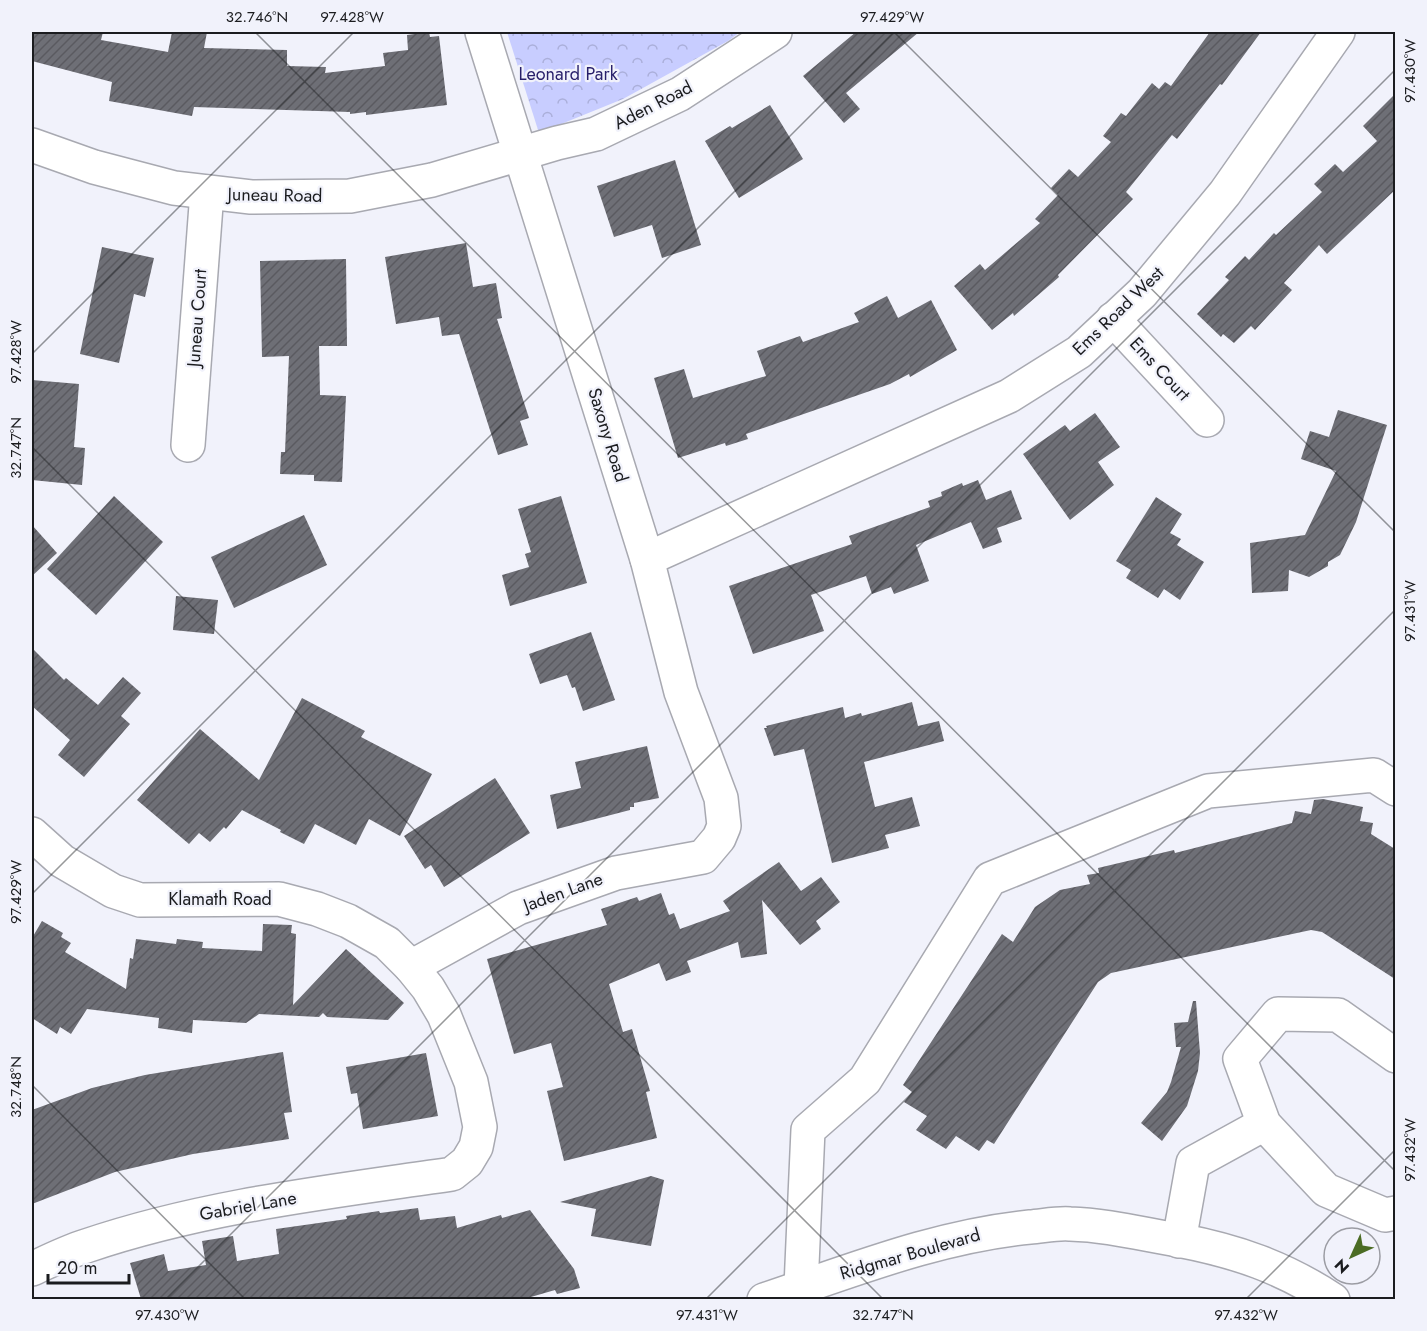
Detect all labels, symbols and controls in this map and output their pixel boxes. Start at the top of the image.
text: 32.746°N [226,6,288,28]
text: 97.428°W [320,6,384,28]
text: 97.429°W [860,6,924,28]
text: 97.430°W [1399,39,1421,103]
park label: Leonard Park [518,61,618,87]
street label: Aden Road [609,74,697,136]
street label: Juneau Road [225,181,323,209]
street label: Ems Road West [1067,260,1170,361]
street label: Juneau Court [180,267,213,370]
text: 97.428°W [5,320,27,384]
street label: Ems Court [1124,331,1197,407]
street label: Saxony Road [581,385,635,485]
text: 32.747°N [5,417,27,479]
text: 97.431°W [1399,580,1421,642]
text: 97.429°W [5,860,27,924]
street label: Jaden Lane [518,866,606,919]
street label: Klamath Road [168,886,272,912]
text: 32.748°N [5,1056,27,1118]
text: 97.432°W [1399,1118,1421,1182]
street label: Gabriel Lane [197,1185,299,1227]
street label: Ridgmar Boulevard [837,1222,983,1286]
north arrow [1322,1226,1382,1286]
scale bar [48,1247,129,1285]
text: N [1329,1254,1354,1279]
text: 20 m [57,1255,97,1281]
text: 97.430°W [135,1304,199,1326]
text: 97.431°W [676,1304,738,1326]
text: 32.747°N [852,1304,914,1326]
text: 97.432°W [1214,1304,1278,1326]

